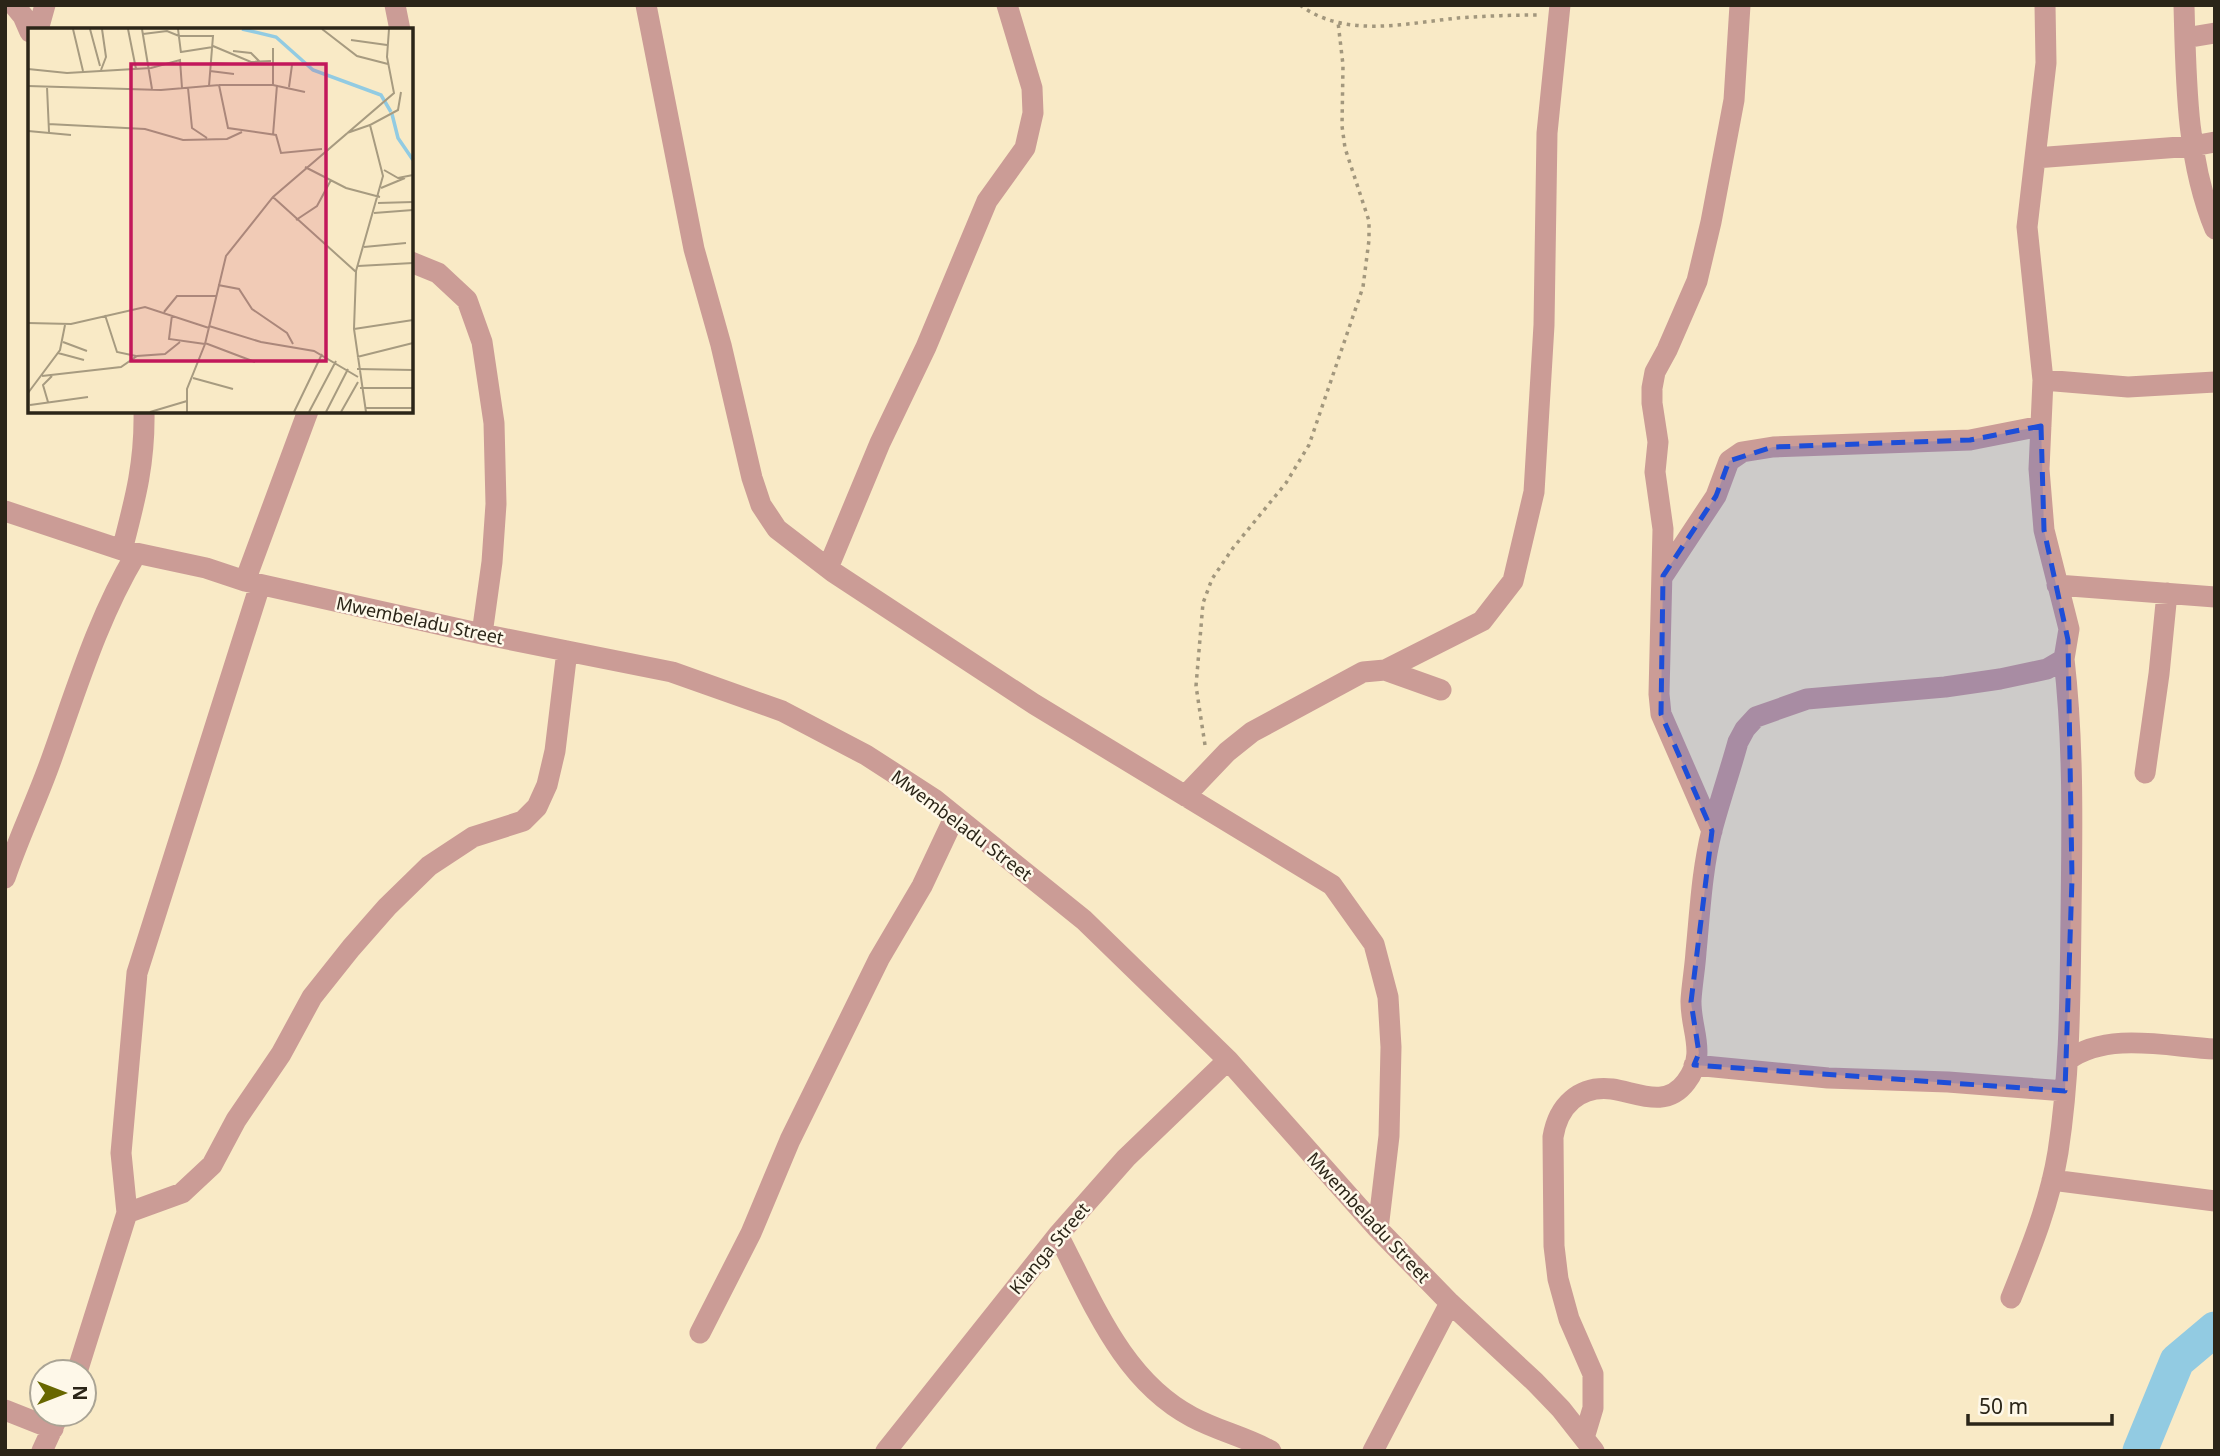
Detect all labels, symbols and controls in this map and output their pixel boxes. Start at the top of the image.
inset map [28,28,413,413]
street label: Mwembeladu Street [334,591,506,650]
street label: Mwembeladu Street [887,764,1038,886]
street label: Mwembeladu Street [1302,1146,1436,1288]
street label: Kianga Street [1003,1197,1095,1299]
north arrow [28,1358,98,1428]
scale bar [1968,1382,2112,1426]
text: N [67,1385,93,1401]
text: 50 m [1979,1392,2028,1420]

